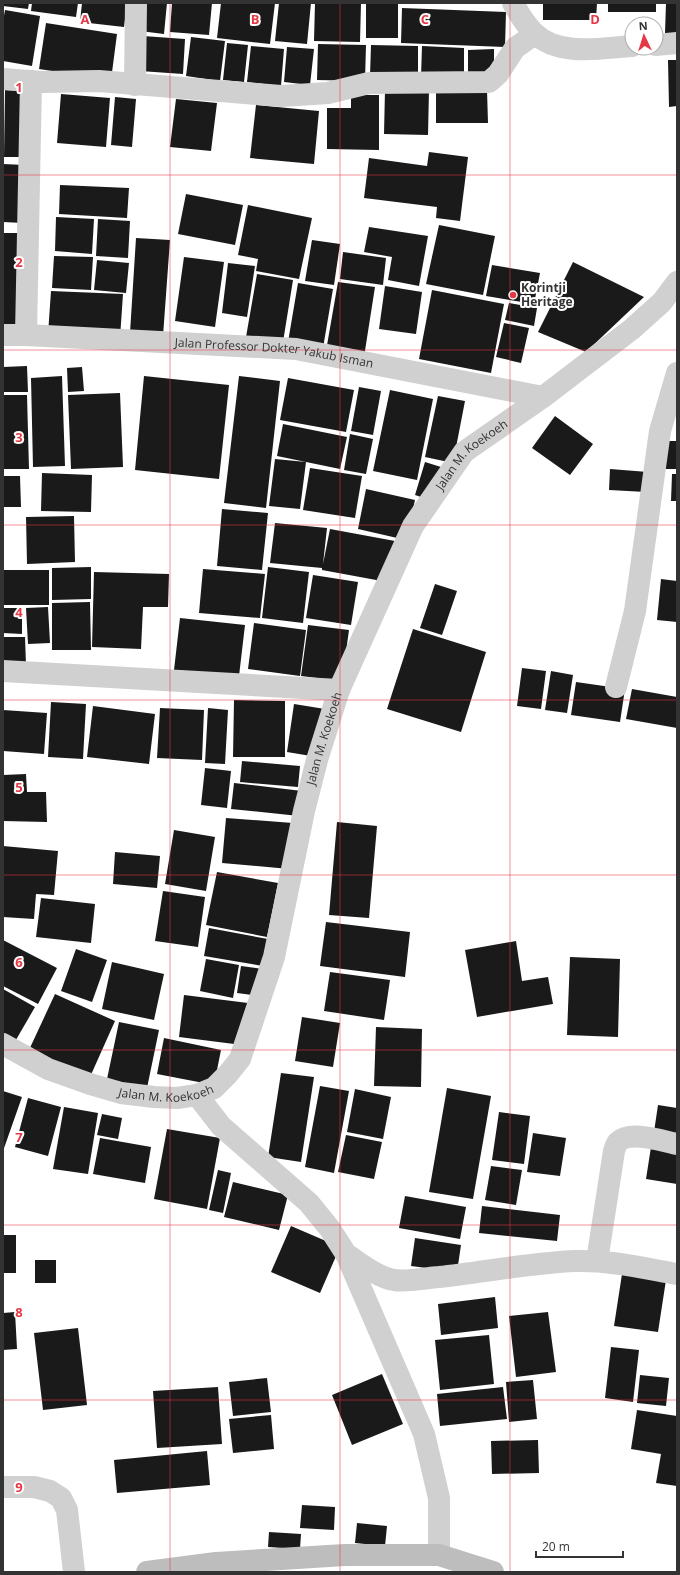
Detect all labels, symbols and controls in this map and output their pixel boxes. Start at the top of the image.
text: A [81,10,90,28]
text: B [251,10,260,28]
text: C [421,10,429,28]
text: D [590,10,600,28]
north arrow [624,16,664,56]
text: N [638,18,648,33]
text: 1 [15,78,23,96]
text: 2 [15,253,23,271]
place label: Korintji Heritage [521,279,573,310]
marker: Korintji Heritage [508,290,518,300]
street label: Jalan Professor Dokter Yakub Isman [173,334,375,372]
street label: Jalan M. Koekoeh [431,415,511,494]
text: 3 [15,428,23,446]
text: 4 [15,603,23,621]
street label: Jalan M. Koekoeh [302,690,346,788]
text: 5 [15,778,23,796]
text: 6 [15,953,23,971]
street label: Jalan M. Koekoeh [115,1080,216,1106]
text: 7 [15,1128,23,1146]
text: 8 [15,1303,23,1321]
text: 9 [15,1478,23,1496]
scale bar [536,1533,623,1559]
text: 20 m [542,1538,570,1555]

